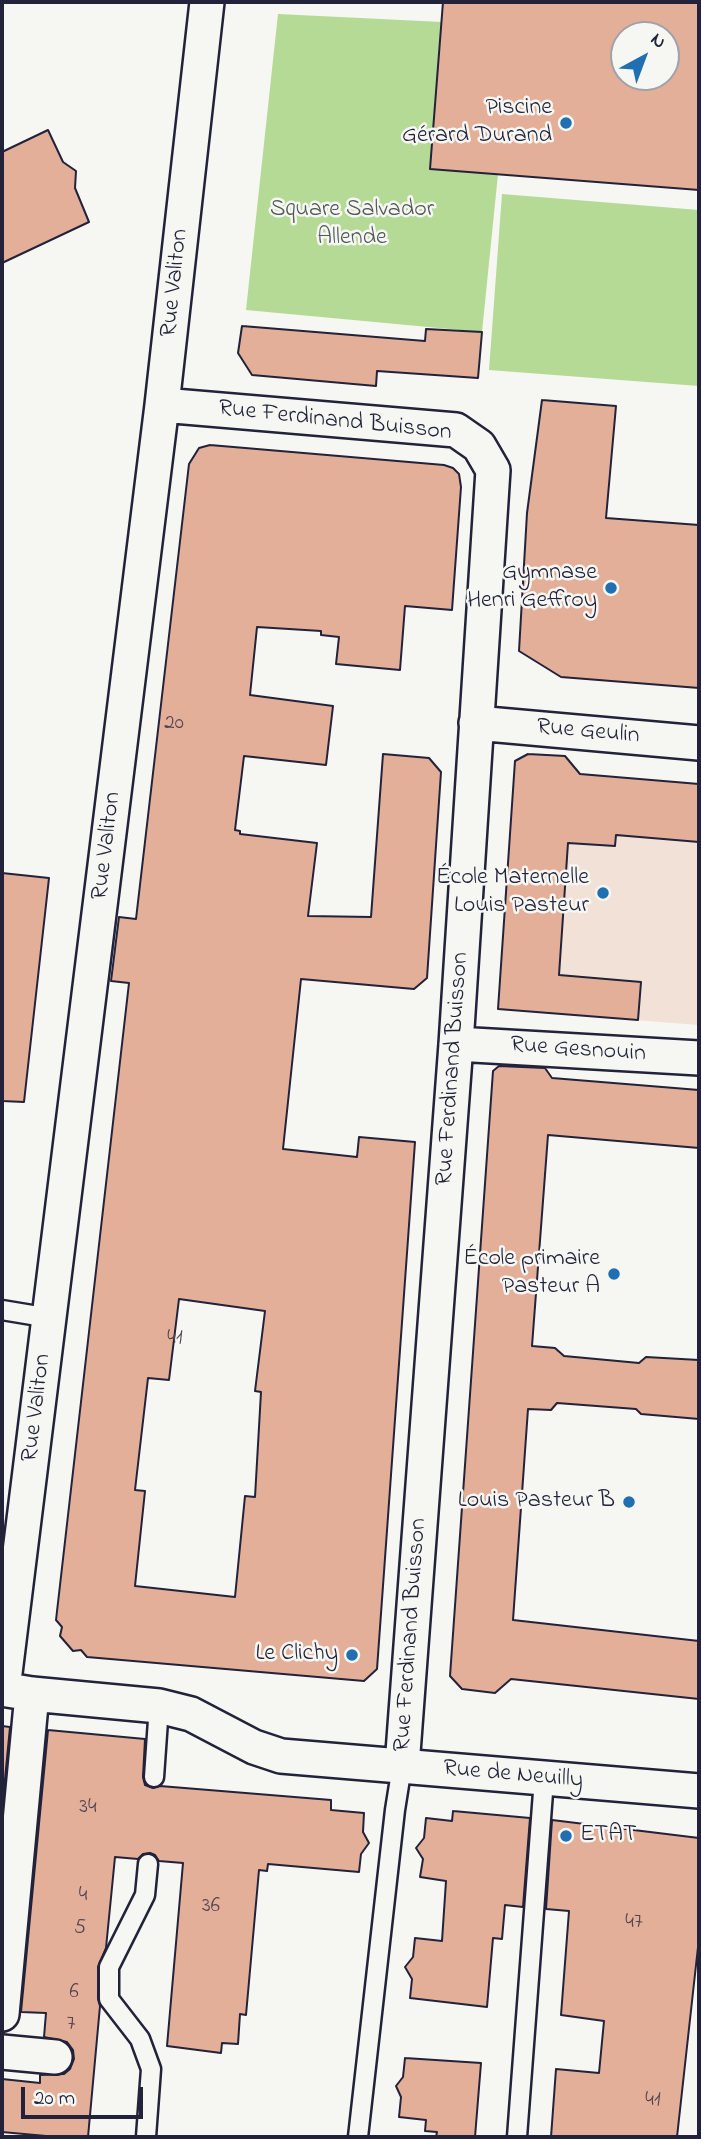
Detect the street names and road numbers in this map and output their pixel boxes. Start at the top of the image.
street label: Rue Valiton [156,227,196,339]
street label: Rue Ferdinand Buisson [217,395,453,449]
street label: Rue Geulin [535,714,641,752]
street label: Rue Valiton [87,790,129,902]
street label: Rue Ferdinand Buisson [431,951,477,1187]
street label: Rue Gesnouin [509,1032,647,1070]
street label: Rue Valiton [17,1352,59,1464]
street label: Rue Ferdinand Buisson [389,1517,435,1753]
street label: Rue de Neuilly [442,1756,584,1796]

